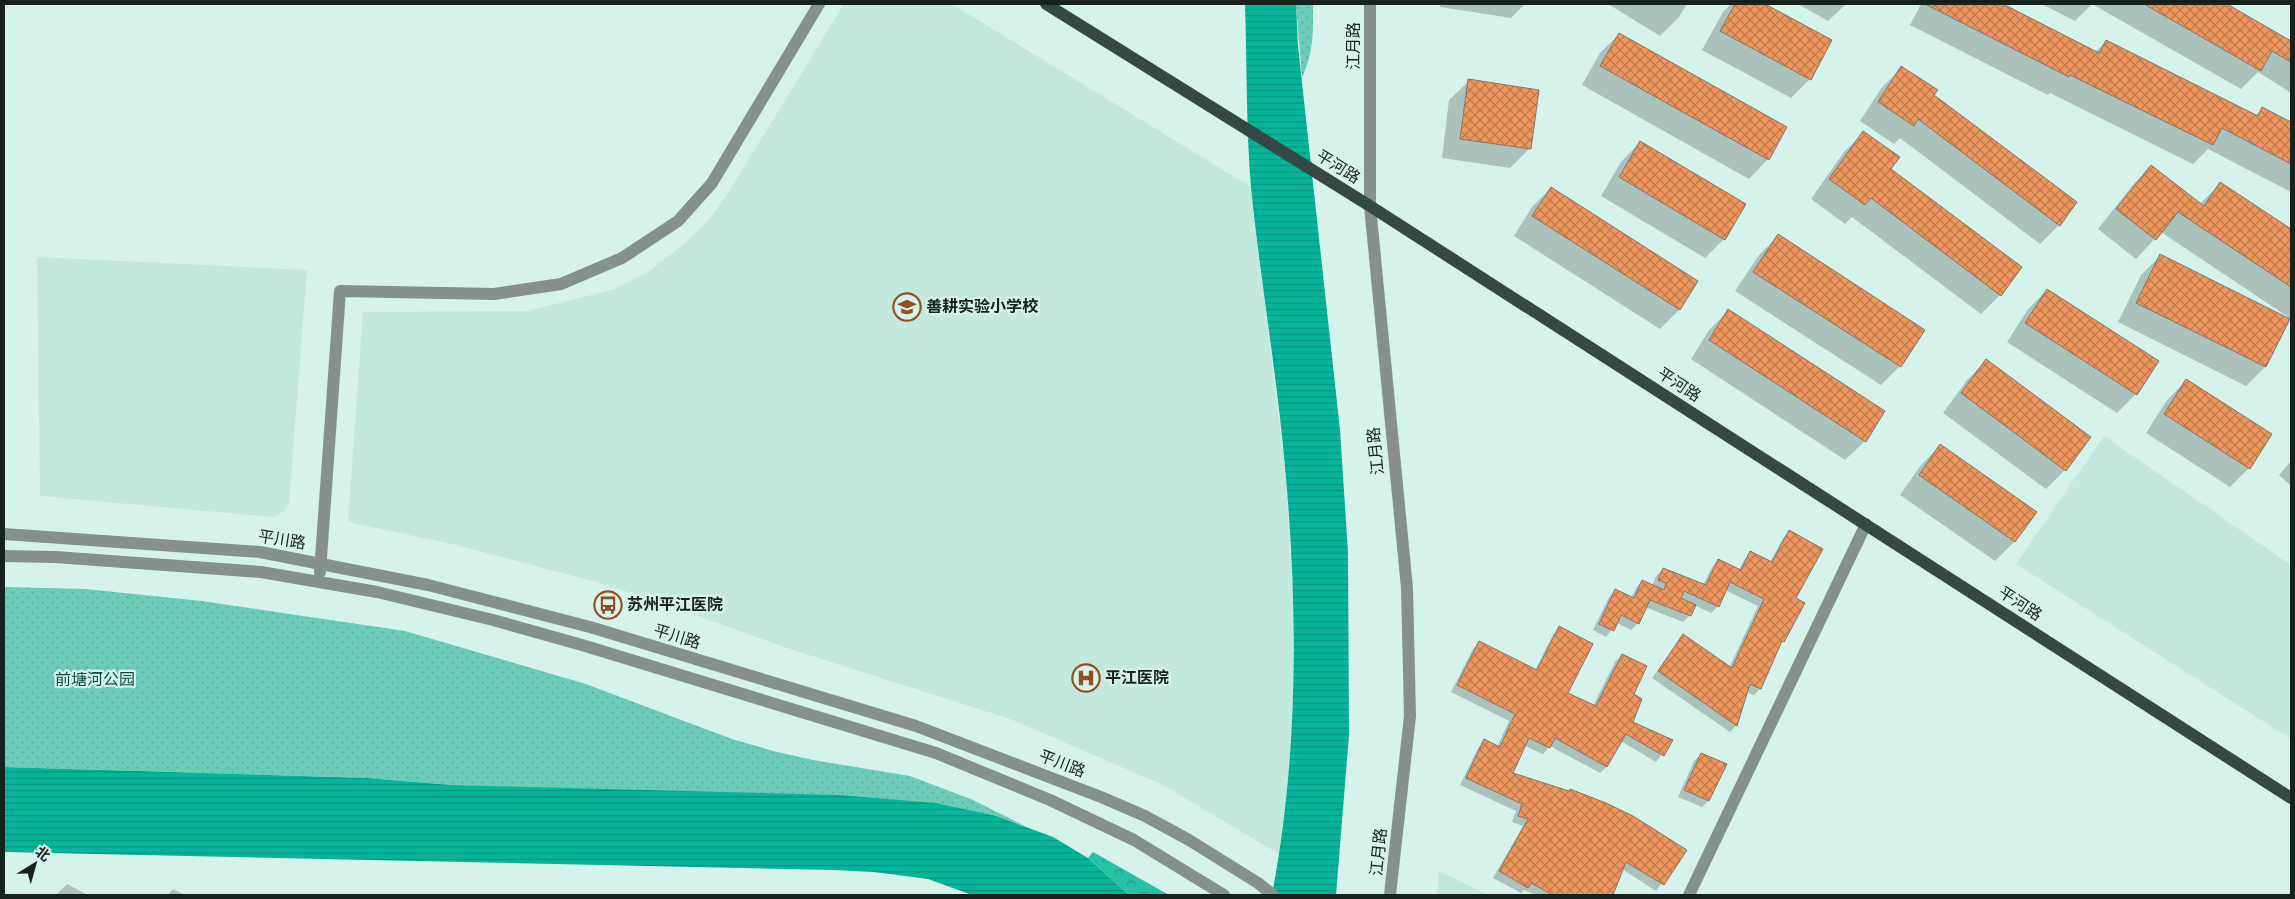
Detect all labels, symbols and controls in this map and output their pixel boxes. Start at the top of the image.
street label: 江月路 [1344,22,1364,70]
street label: 平河路 [1312,146,1364,188]
school or university icon: 善耕实验小学校 [892,292,922,322]
place label: 善耕实验小学校 [926,297,1039,317]
street label: 平河路 [1653,364,1705,406]
street label: 江月路 [1364,426,1388,476]
street label: 平川路 [257,526,307,554]
street label: 平河路 [1994,583,2046,625]
bus stop icon: 苏州平江医院 [593,590,623,620]
place label: 苏州平江医院 [627,595,723,615]
street label: 平川路 [651,620,703,654]
hospital icon: 平江医院 [1071,663,1101,693]
place label: 平江医院 [1105,668,1169,688]
park label: 前塘河公园 [55,670,135,690]
street label: 平川路 [1036,746,1088,782]
street label: 江月路 [1367,827,1391,877]
north arrow [10,839,60,889]
text: 北 [32,843,53,865]

